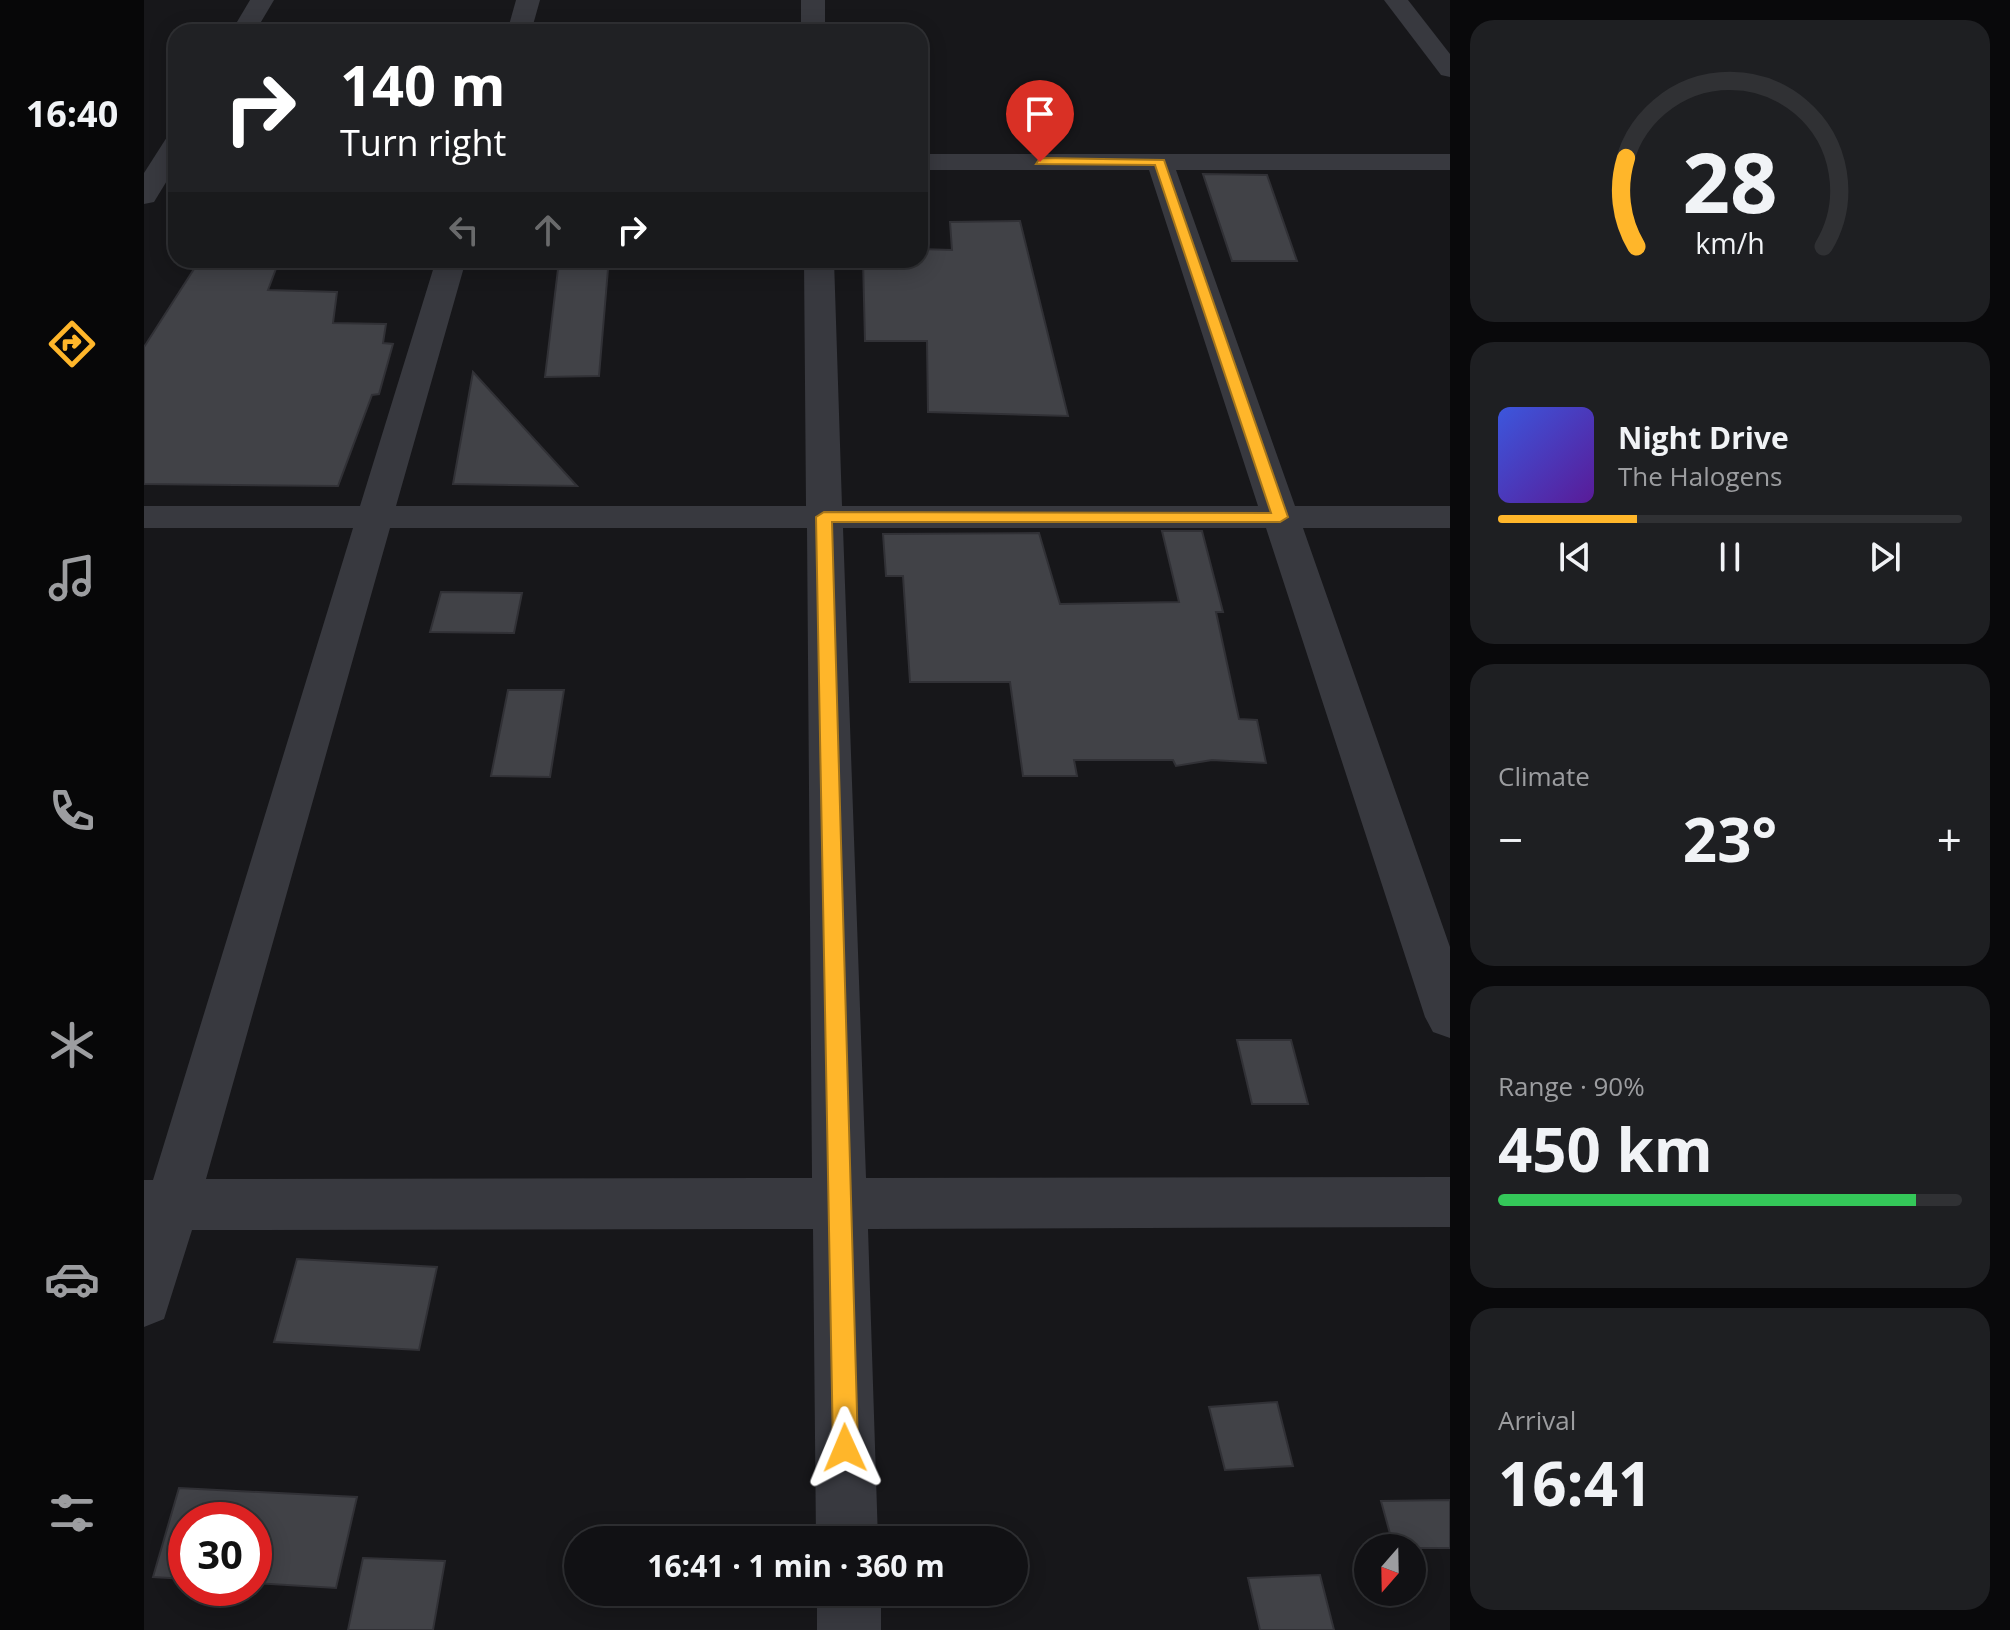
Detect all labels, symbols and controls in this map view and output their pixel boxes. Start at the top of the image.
text: 140 m [340,46,506,122]
icon: right [208,56,312,160]
pin [1006,80,1074,162]
text: 16:40 [26,89,118,138]
icon: arrive [1018,92,1062,136]
text: Turn right [340,118,506,167]
text: 28 [1682,124,1778,237]
icon: left [442,208,486,252]
icon: ahead [526,208,570,252]
icon: right [610,208,654,252]
text: km/h [1695,223,1765,262]
icon: directions [44,316,100,372]
text: Night Drive [1618,417,1789,458]
text: The Halogens [1618,458,1783,494]
icon: previous [1553,535,1597,579]
icon: pause [1708,535,1752,579]
icon: next [1863,535,1907,579]
icon: music [44,550,100,606]
text: Climate [1498,758,1590,794]
icon: phone [44,783,100,839]
text: 23° [1683,798,1777,880]
text: − [1498,809,1523,869]
text: + [1937,809,1962,869]
icon: climate [44,1017,100,1073]
text: Range · 90% [1498,1068,1645,1104]
text: 450 km [1498,1108,1713,1190]
icon: car [44,1251,100,1307]
text: Arrival [1498,1402,1576,1438]
position arrow [803,1406,887,1490]
text: 16:41 [1498,1442,1652,1524]
icon: filters [44,1485,100,1541]
speed limit sign: 30 [168,1502,272,1606]
north arrow [1354,1534,1426,1606]
map controls [1354,1534,1426,1606]
text: 16:41 · 1 min · 360 m [647,1545,945,1586]

